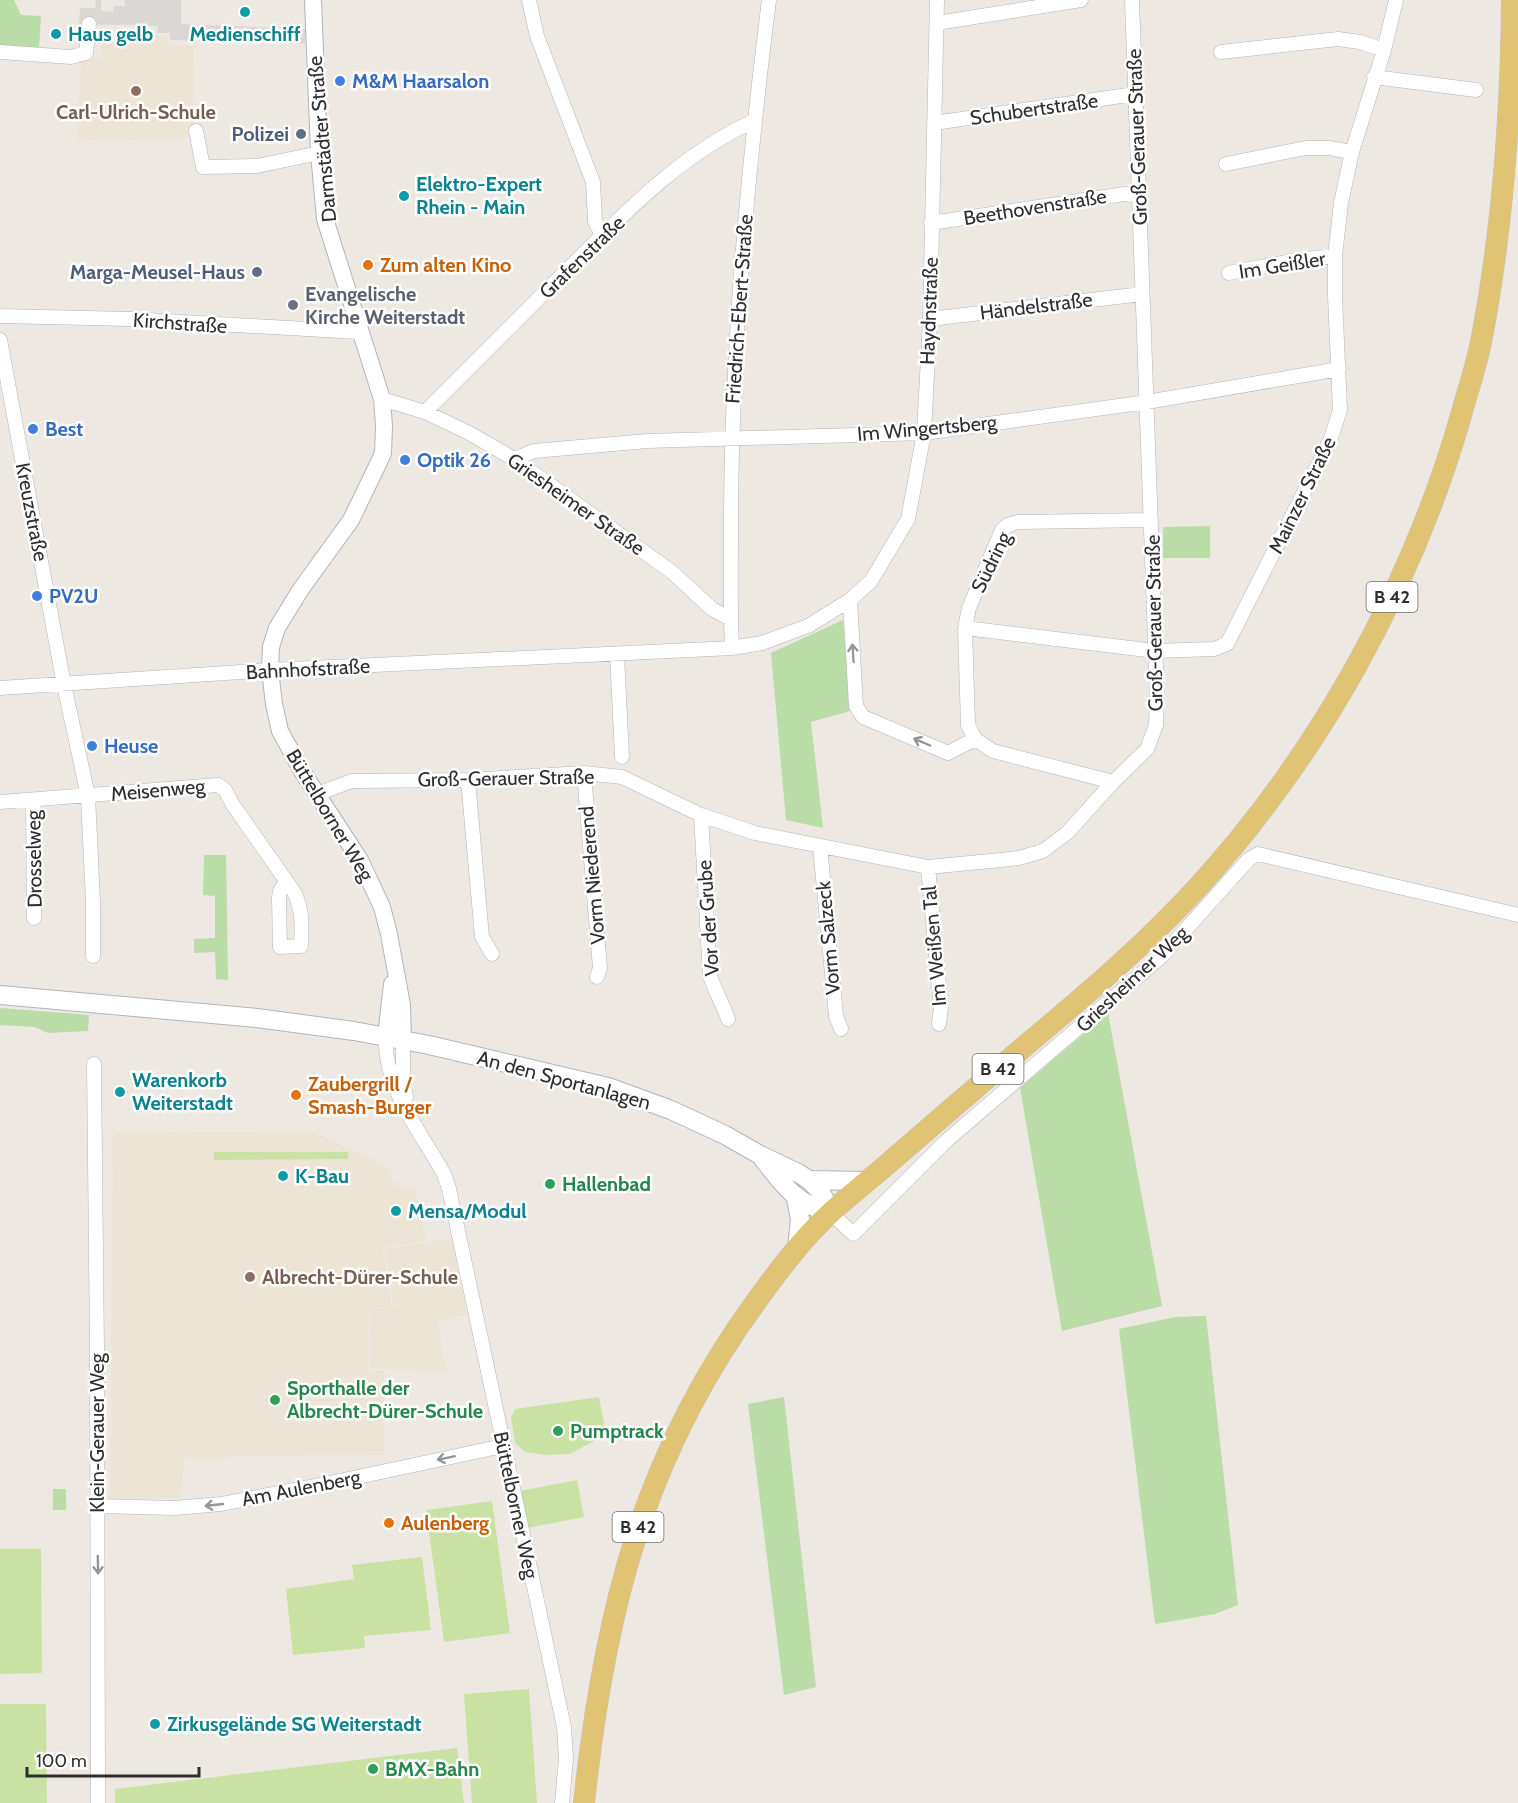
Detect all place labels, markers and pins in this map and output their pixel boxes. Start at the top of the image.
marker: Medienschiff [238,5,252,19]
place label: Haus gelb [68,22,153,46]
place label: Medienschiff [189,22,301,46]
marker: Haus gelb [49,27,63,41]
place label: M&M Haarsalon [352,69,489,93]
marker: M&M Haarsalon [333,74,347,88]
marker: Carl-Ulrich-Schule [129,84,143,98]
place label: Carl-Ulrich-Schule [56,100,216,124]
place label: Polizei [231,122,289,146]
marker: Polizei [294,127,308,141]
place label: Elektro-Expert Rhein - Main [416,172,542,219]
marker: Elektro-Expert Rhein - Main [397,189,411,203]
place label: Zum alten Kino [380,253,511,277]
marker: Zum alten Kino [361,258,375,272]
place label: Marga-Meusel-Haus [70,260,245,284]
marker: Marga-Meusel-Haus [250,265,264,279]
place label: Evangelische Kirche Weiterstadt [305,282,465,329]
marker: Evangelische Kirche Weiterstadt [286,298,300,312]
place label: Best [45,417,83,441]
marker: Best [26,422,40,436]
place label: Optik 26 [417,448,491,472]
marker: Optik 26 [398,453,412,467]
place label: PV2U [49,584,98,608]
marker: PV2U [30,589,44,603]
place label: Heuse [104,734,158,758]
marker: Heuse [85,739,99,753]
place label: Warenkorb Weiterstadt [132,1068,233,1115]
place label: Zaubergrill / Smash-Burger [308,1072,432,1119]
marker: Warenkorb Weiterstadt [113,1085,127,1099]
marker: Zaubergrill / Smash-Burger [289,1088,303,1102]
place label: K-Bau [295,1164,349,1188]
marker: K-Bau [276,1169,290,1183]
place label: Hallenbad [562,1172,651,1196]
marker: Hallenbad [543,1177,557,1191]
place label: Mensa/Modul [408,1199,526,1223]
marker: Mensa/Modul [389,1204,403,1218]
place label: Albrecht-Dürer-Schule [262,1265,458,1289]
marker: Albrecht-Dürer-Schule [243,1270,257,1284]
place label: Sporthalle der Albrecht-Dürer-Schule [287,1376,483,1423]
marker: Sporthalle der Albrecht-Dürer-Schule [268,1393,282,1407]
place label: Pumptrack [570,1419,664,1443]
marker: Pumptrack [551,1424,565,1438]
place label: Aulenberg [401,1511,489,1535]
marker: Aulenberg [382,1516,396,1530]
place label: Zirkusgelände SG Weiterstadt [167,1712,422,1736]
marker: Zirkusgelände SG Weiterstadt [148,1717,162,1731]
place label: BMX-Bahn [385,1757,479,1781]
marker: BMX-Bahn [366,1762,380,1776]

